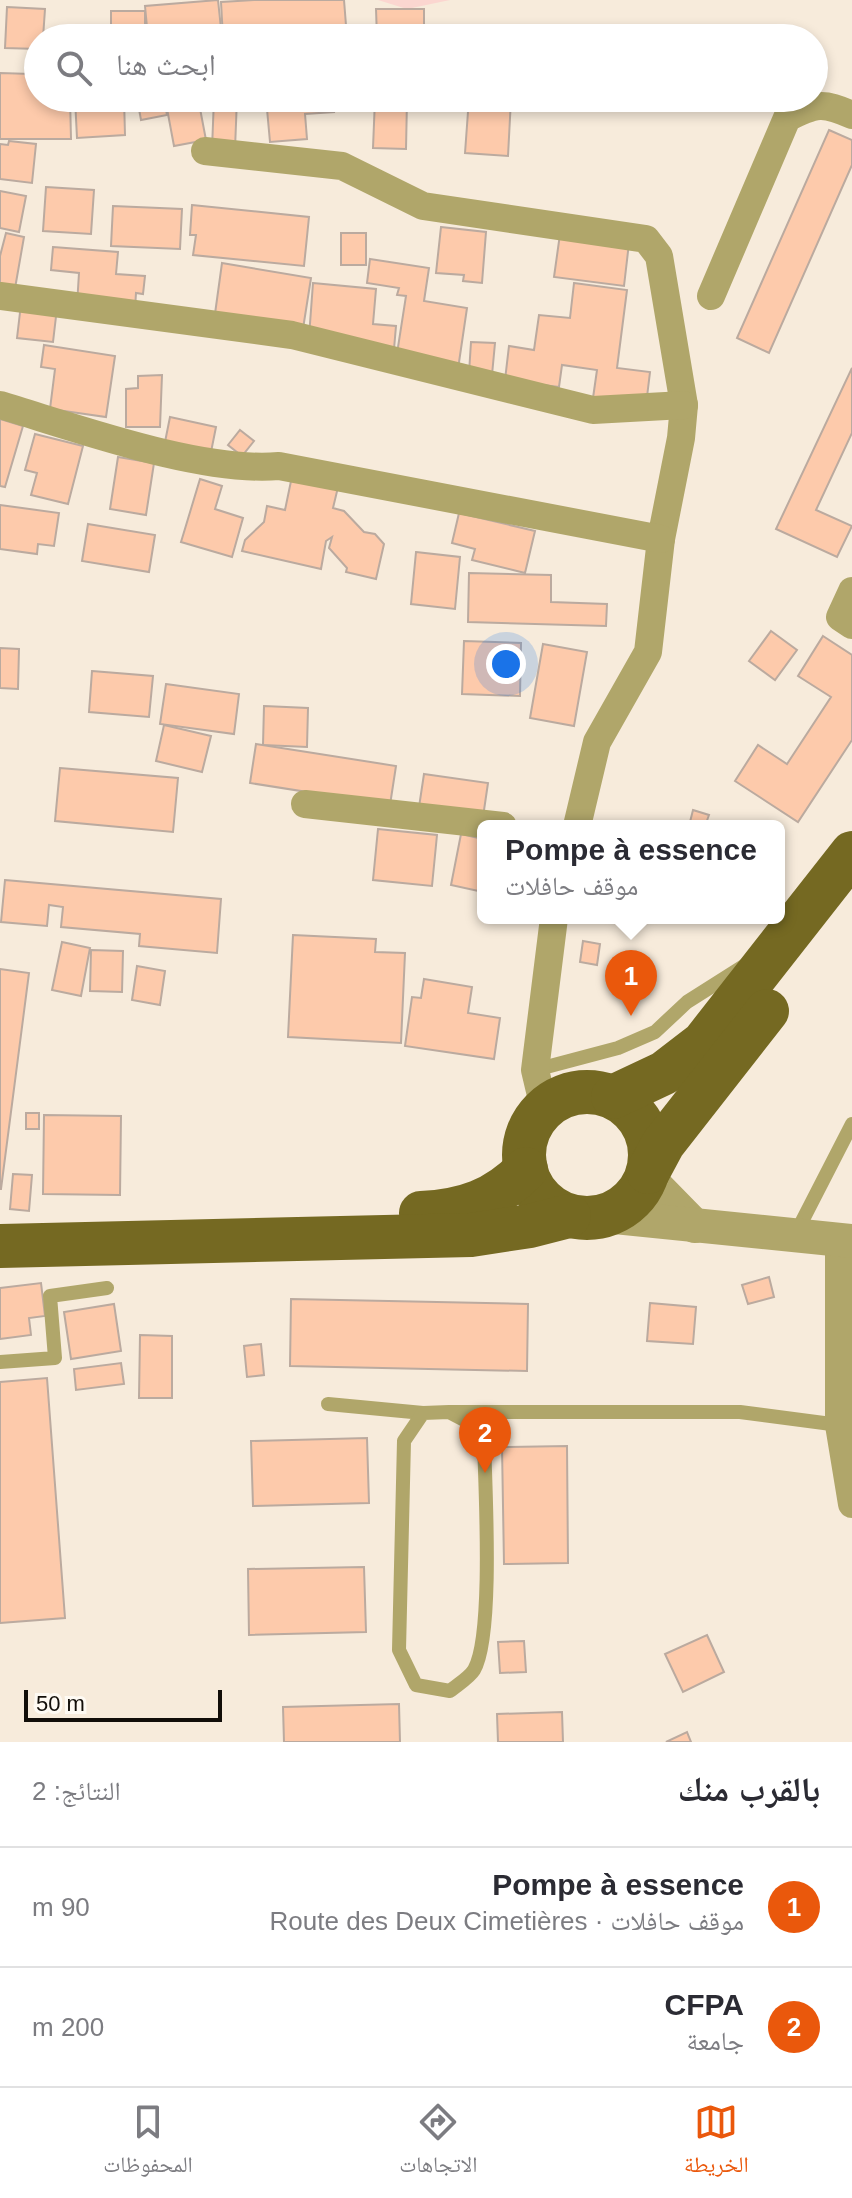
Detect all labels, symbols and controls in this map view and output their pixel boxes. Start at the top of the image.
search box [24,24,828,112]
icon: search [52,46,96,90]
text: ابحث هنا [116,48,216,81]
your location [486,644,526,684]
popup [477,820,785,924]
text: Pompe à essence [505,833,757,866]
text: موقف حافلات [505,871,638,901]
pin: 1 [605,950,657,1016]
pin: 2 [459,1407,511,1473]
scale bar [24,1686,222,1722]
text: 50 m [36,1691,85,1716]
text: بالقرب منك [678,1770,820,1808]
text: النتائج: 2 [32,1776,121,1806]
text: Pompe à essence [492,1868,744,1901]
text: 90 m [32,1892,90,1922]
text: 1 [787,1892,801,1922]
text: موقف حافلات · Route des Deux Cimetières [270,1906,744,1936]
text: CFPA [665,1988,744,2021]
text: 200 m [32,2012,104,2042]
text: 2 [787,2012,801,2042]
text: جامعة [687,2026,744,2056]
tab: المحفوظات [103,2100,193,2186]
tab: الاتجاهات [399,2100,477,2186]
tab: الخريطة [684,2100,749,2186]

